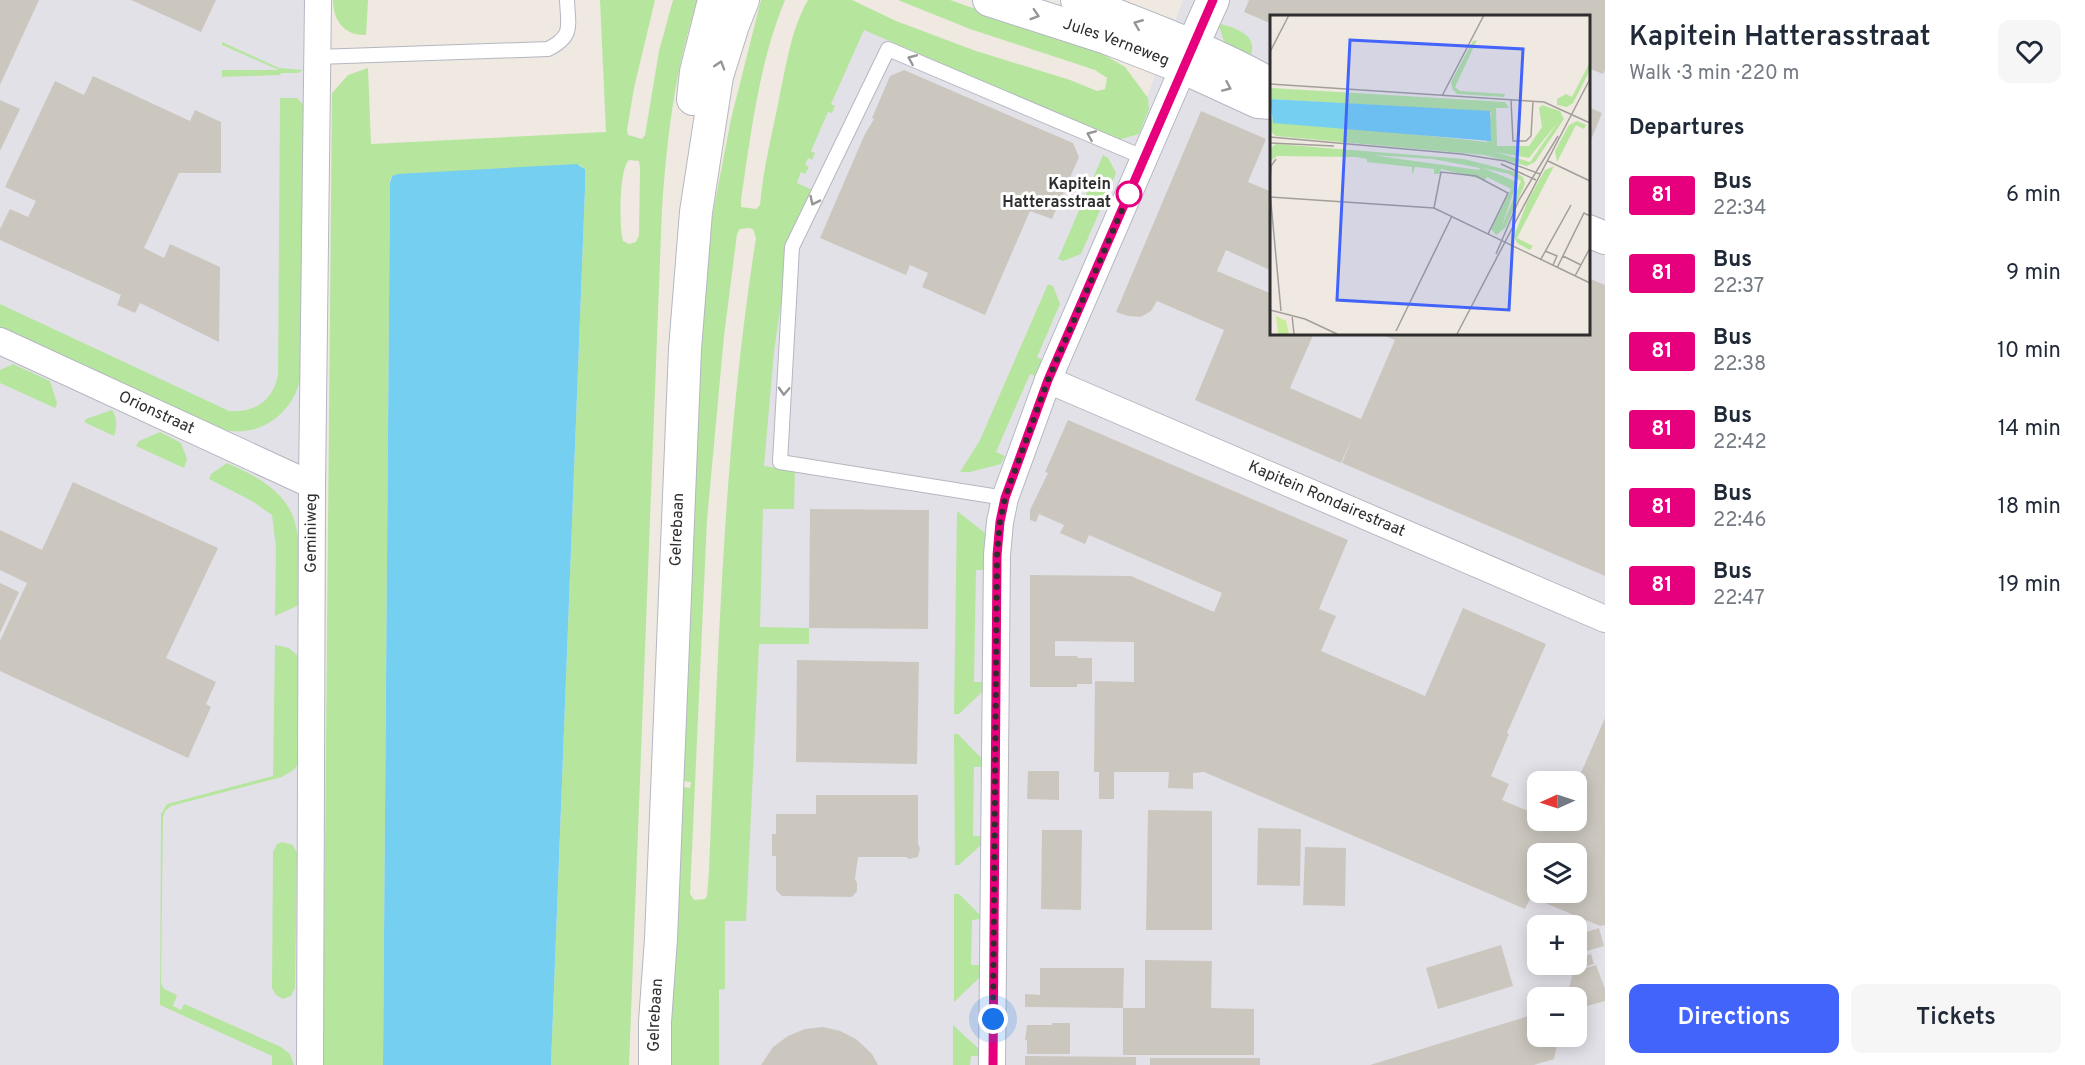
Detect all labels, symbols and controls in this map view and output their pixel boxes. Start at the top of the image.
one-way arrow [1029,7,1040,20]
street label: Jules Verneweg [1060,14,1172,71]
inset map [1270,15,1590,334]
one-way arrow [1133,19,1144,31]
text: Kapitein Hatterasstraat [1629,20,1931,56]
button: heart [1998,20,2061,83]
one-way arrow [907,54,918,66]
one-way arrow [713,60,725,71]
text: Walk · 3 min · 220 m [1629,61,1799,87]
one-way arrow [1221,80,1232,92]
text: Departures [1629,115,1745,142]
one-way arrow [1086,131,1097,143]
text: Bus [1713,169,1752,196]
place label: Kapitein Hatterasstraat [1002,175,1111,213]
marker: Kapitein Hatterasstraat [1116,181,1142,207]
text: 81 [1651,182,1673,209]
text: 6 min [2006,182,2061,209]
one-way arrow [810,194,822,205]
text: 22:34 [1713,196,1766,222]
text: Bus [1713,247,1752,274]
text: 81 [1651,260,1673,287]
text: 9 min [2006,260,2061,287]
text: 22:37 [1713,274,1764,300]
text: Bus [1713,325,1752,352]
text: 81 [1651,338,1673,365]
text: 10 min [1997,338,2061,365]
text: 22:38 [1713,352,1766,378]
one-way arrow [778,386,791,395]
street label: Orionstraat [115,387,197,439]
text: Bus [1713,403,1752,430]
text: 81 [1651,416,1673,443]
text: 14 min [1998,416,2061,443]
text: 22:42 [1713,430,1767,456]
street label: Kapitein Rondairestraat [1245,457,1408,542]
text: Bus [1713,481,1752,508]
street label: Gelrebaan [666,492,689,567]
street label: Geminiweg [302,493,322,573]
text: 81 [1651,494,1673,521]
text: 18 min [1998,494,2061,521]
text: 22:46 [1713,508,1766,534]
text: Bus [1713,559,1752,586]
text: 81 [1651,572,1673,599]
text: 19 min [1998,572,2061,599]
text: 22:47 [1713,586,1765,612]
north arrow [1527,771,1587,831]
map controls [1527,771,1587,1047]
button: layers [1527,843,1587,903]
button: + [1527,915,1587,975]
street label: Gelrebaan [645,978,668,1052]
button: Directions [1629,984,1839,1053]
button: Tickets [1851,984,2061,1053]
button: − [1527,987,1587,1047]
your location [978,1004,1008,1034]

